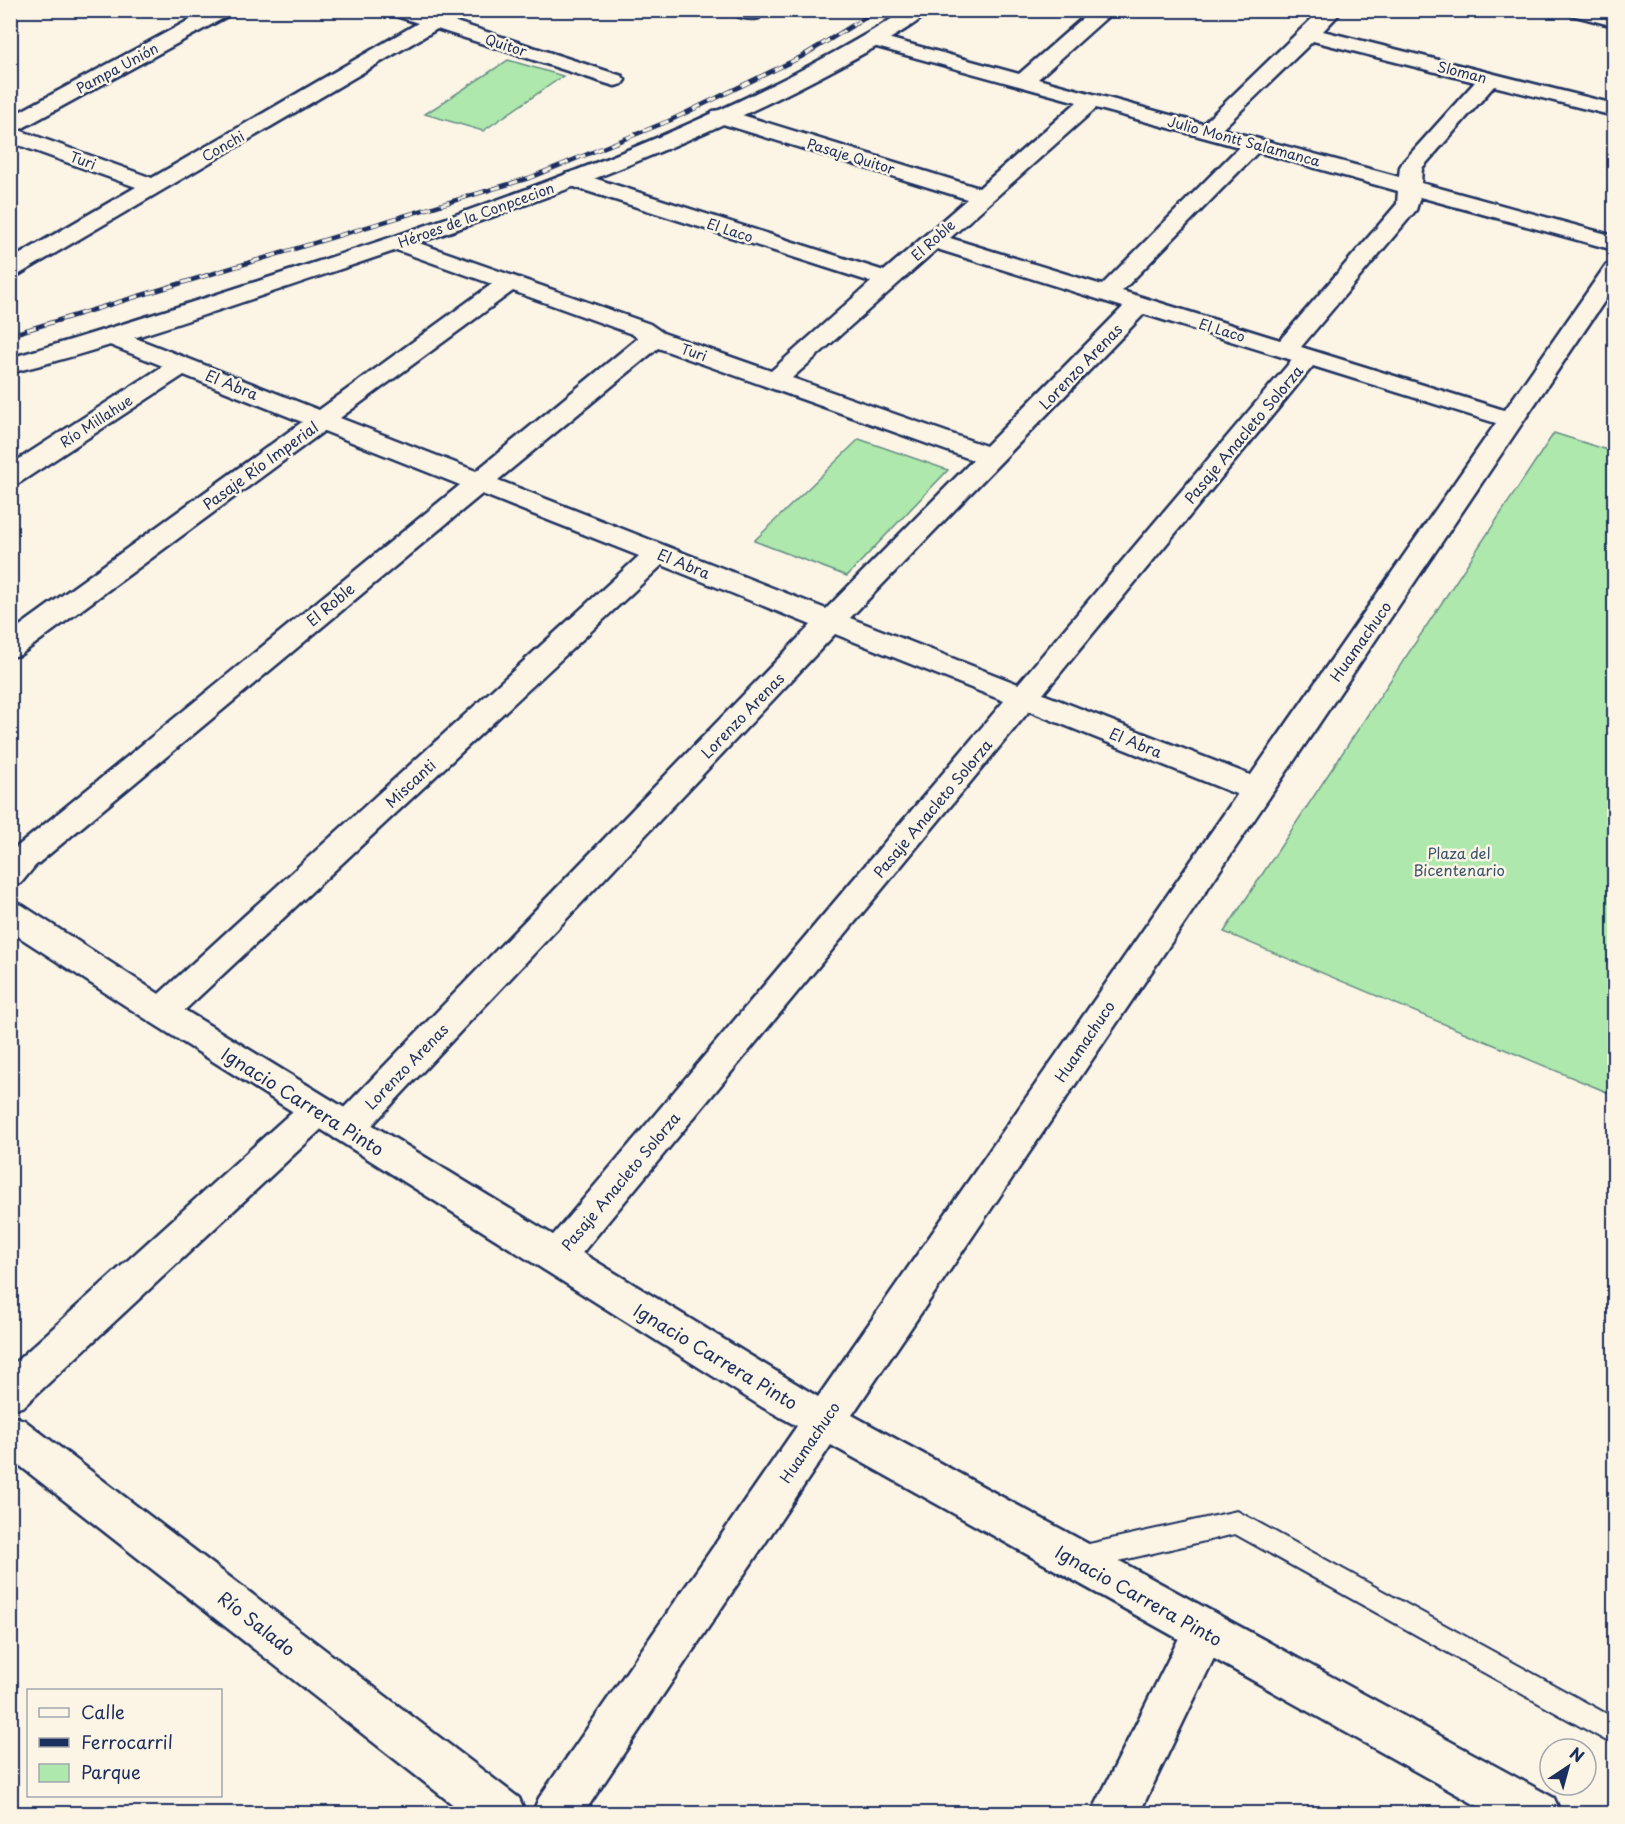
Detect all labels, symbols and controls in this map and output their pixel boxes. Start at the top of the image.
street label: Quitor [482,28,530,62]
street label: Pampa Unión [72,38,162,98]
street label: Sloman [1435,56,1489,88]
street label: Julio Montt Salamanca [1165,111,1324,172]
street label: Conchi [198,125,248,167]
street label: Pasaje Quitor [805,133,898,179]
street label: Turi [67,146,99,174]
street label: Héroes de la Conpcecion [395,177,557,253]
street label: El Laco [704,213,756,247]
street label: El Roble [906,214,960,265]
street label: El Laco [1196,313,1248,347]
street label: Lorenzo Arenas [1033,318,1127,414]
street label: Turi [678,338,710,366]
street label: Pasaje Anacleto Solorza [1178,359,1308,508]
street label: El Abra [202,363,263,405]
street label: Río Millahue [55,390,137,452]
street label: Pasaje Río Imperial [197,415,323,515]
street label: El Abra [654,542,715,584]
street label: El Roble [301,577,359,631]
street label: Huamachuco [1324,596,1396,686]
street label: Lorenzo Arenas [695,667,789,763]
street label: El Abra [1106,721,1167,763]
street label: Pasaje Anacleto Solorza [867,733,997,882]
street label: Miscanti [379,753,441,813]
park label: Plaza del Bicentenario [1413,841,1505,881]
street label: Huamachuco [1048,996,1120,1086]
street label: Lorenzo Arenas [359,1018,453,1114]
street label: Ignacio Carrera Pinto [216,1040,390,1162]
street label: Pasaje Anacleto Solorza [555,1106,685,1255]
street label: Ignacio Carrera Pinto [629,1296,803,1416]
street label: Huamachuco [773,1397,845,1487]
street label: Ignacio Carrera Pinto [1051,1538,1227,1652]
street label: Río Salado [213,1584,301,1662]
legend [27,1689,222,1797]
text: Calle [81,1698,125,1725]
text: Ferrocarril [81,1728,173,1755]
north arrow [1538,1737,1598,1797]
text: N [1565,1741,1590,1767]
text: Parque [81,1758,141,1785]

